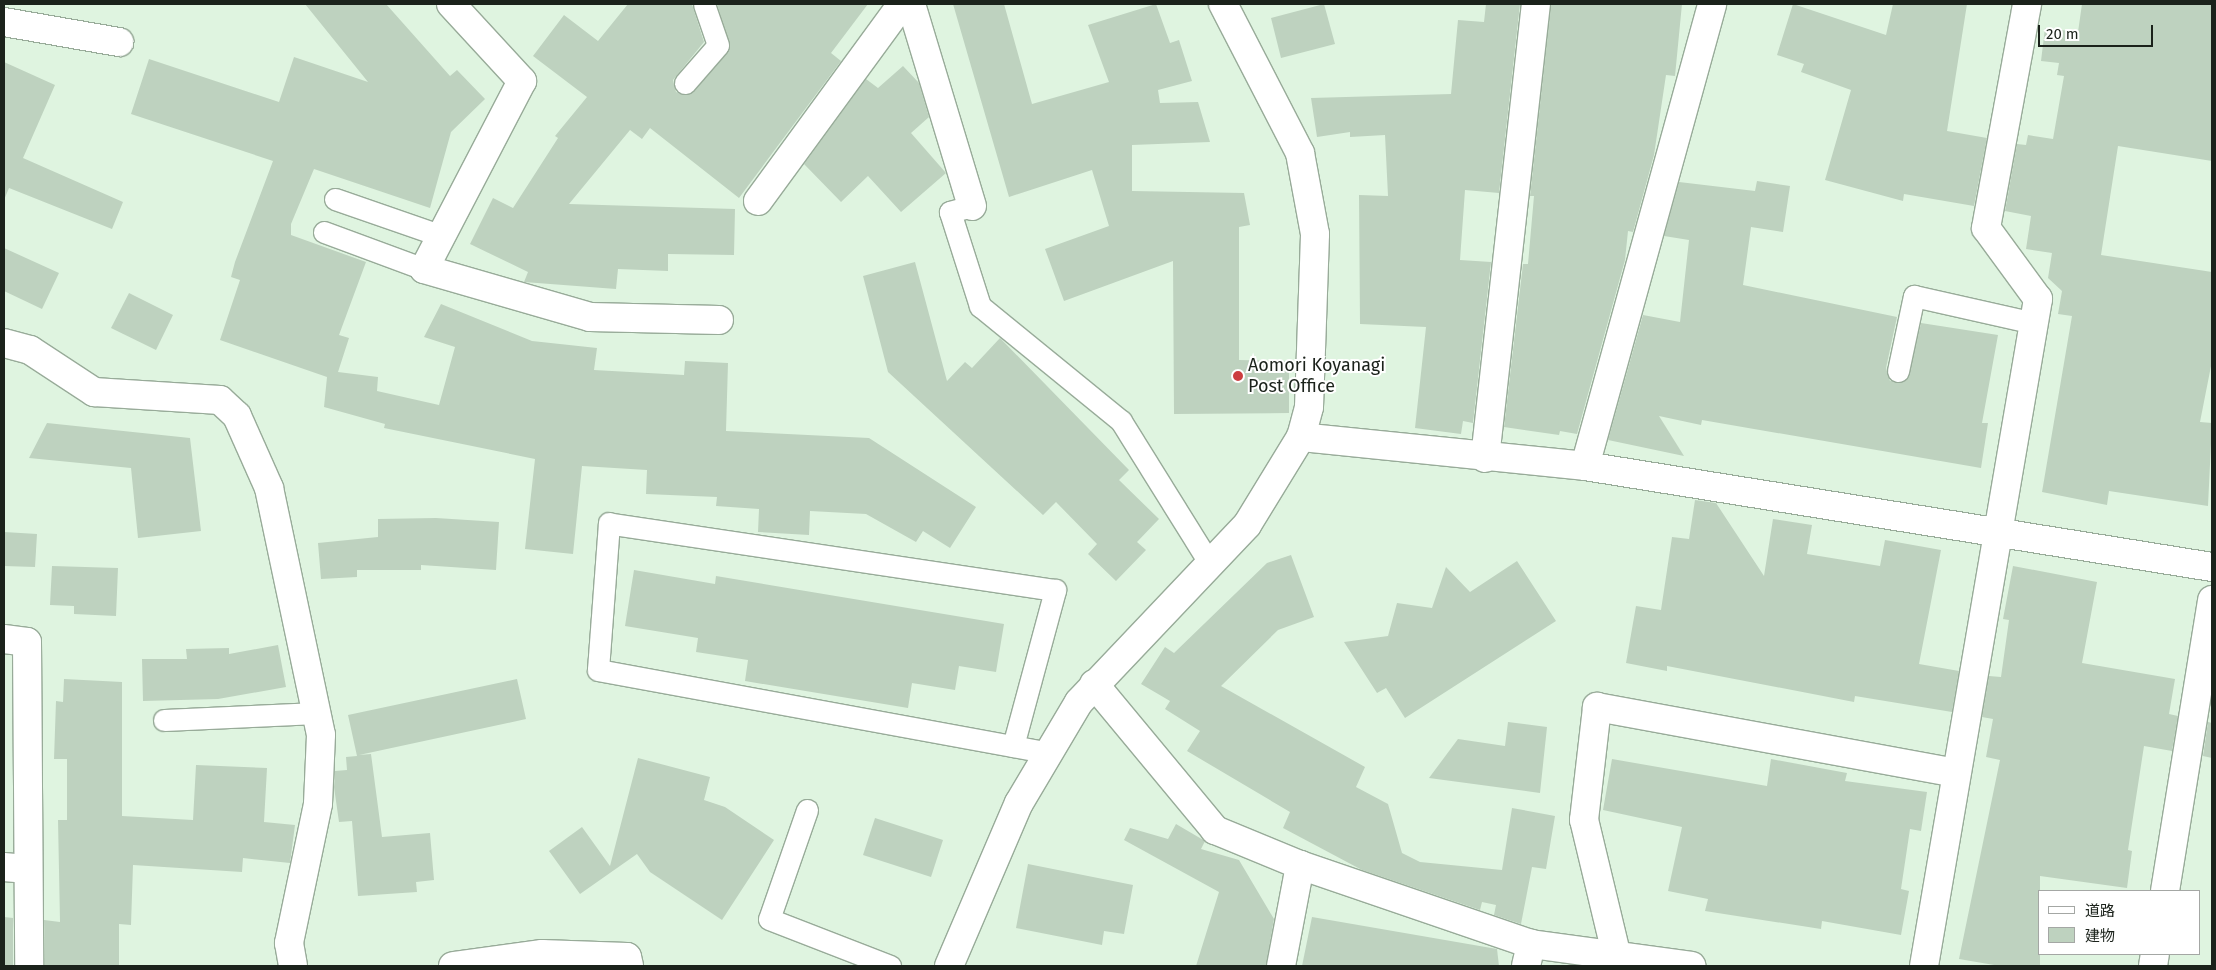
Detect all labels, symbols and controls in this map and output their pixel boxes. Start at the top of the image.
scale bar [2041,15,2156,47]
text: 20 m [2046,25,2079,43]
place label: Aomori Koyanagi Post Office [1248,355,1385,398]
marker: Aomori Koyanagi Post Office [1232,370,1244,382]
legend [2038,890,2201,955]
text: 道路 [2085,902,2115,920]
text: 建物 [2085,927,2115,945]

